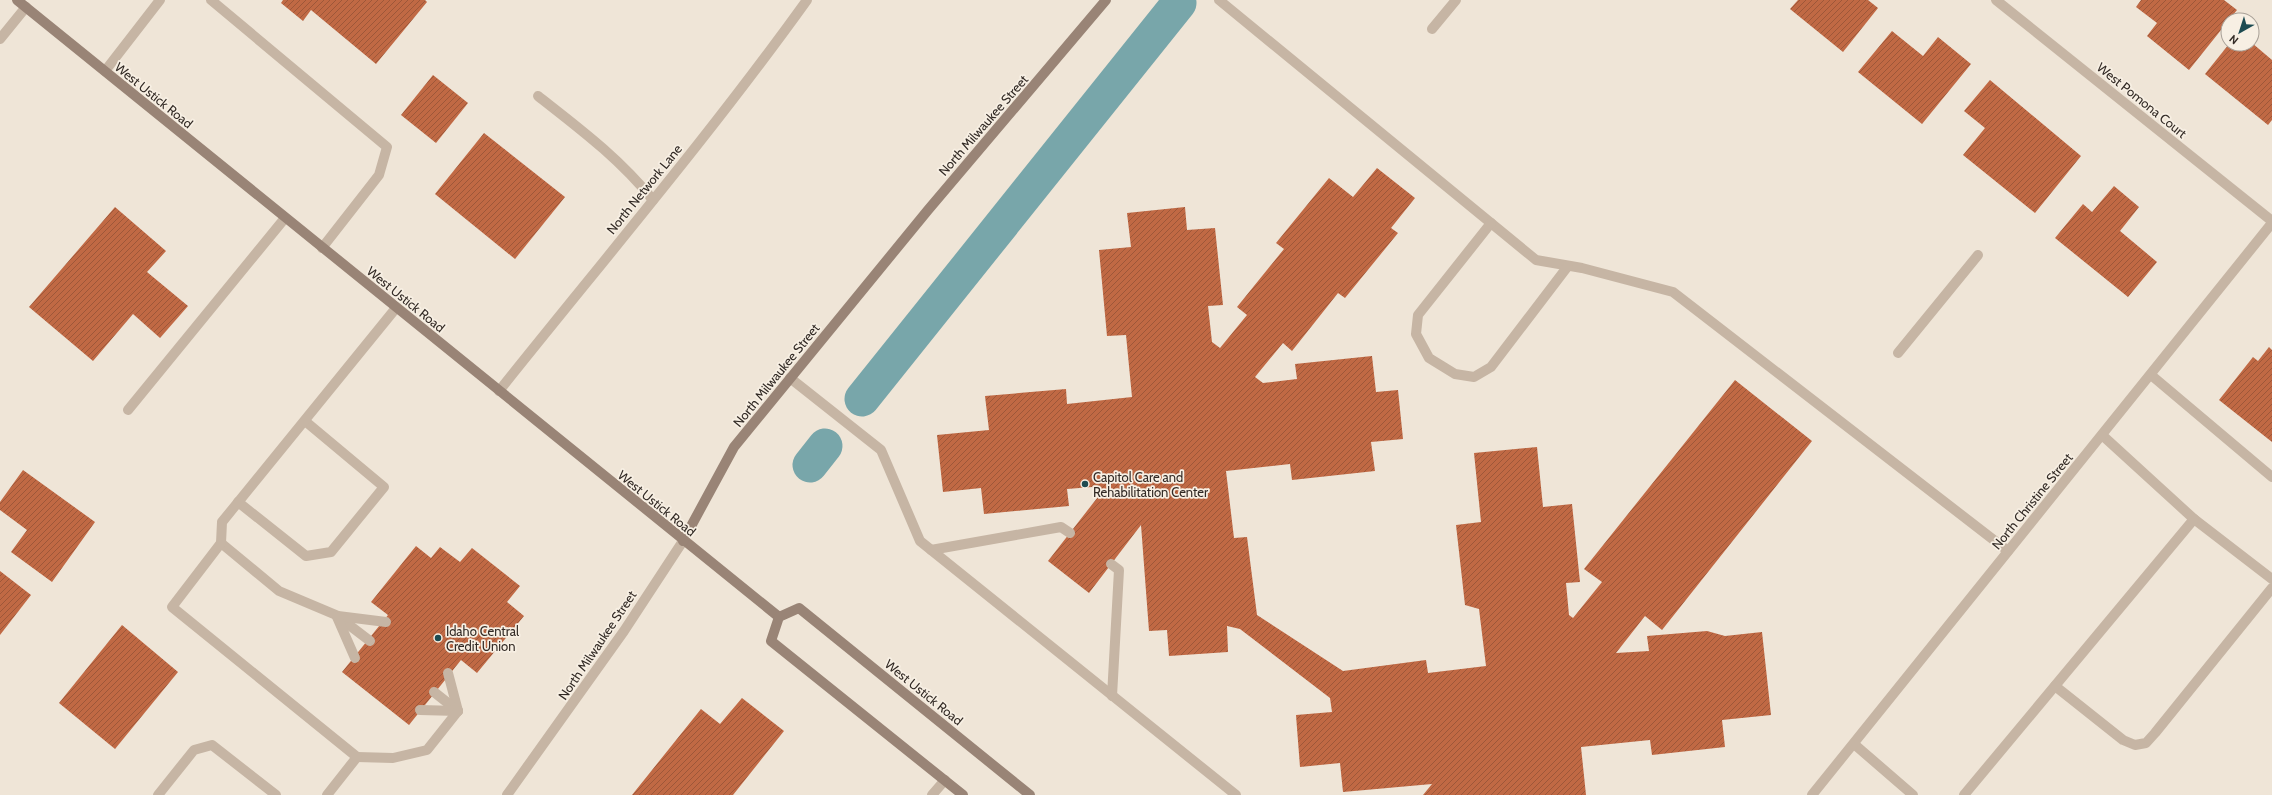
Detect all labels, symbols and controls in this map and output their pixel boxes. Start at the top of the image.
north arrow [2220,12,2260,52]
text: N [2226,32,2241,48]
street label: West Ustick Road [112,59,196,131]
street label: West Pomona Court [2094,59,2191,141]
street label: North Milwaukee Street [935,71,1032,179]
street label: North Network Lane [603,141,685,237]
street label: West Ustick Road [364,263,448,335]
street label: North Milwaukee Street [729,320,823,430]
street label: North Christine Street [1988,449,2076,552]
street label: West Ustick Road [615,467,699,539]
place label: Capitol Care and Rehabilitation Center [1093,469,1209,500]
marker: Capitol Care and Rehabilitation Center [1080,479,1090,489]
street label: North Milwaukee Street [554,587,640,703]
place label: Idaho Central Credit Union [446,623,519,654]
marker: Idaho Central Credit Union [433,633,443,643]
street label: West Ustick Road [882,656,966,728]

